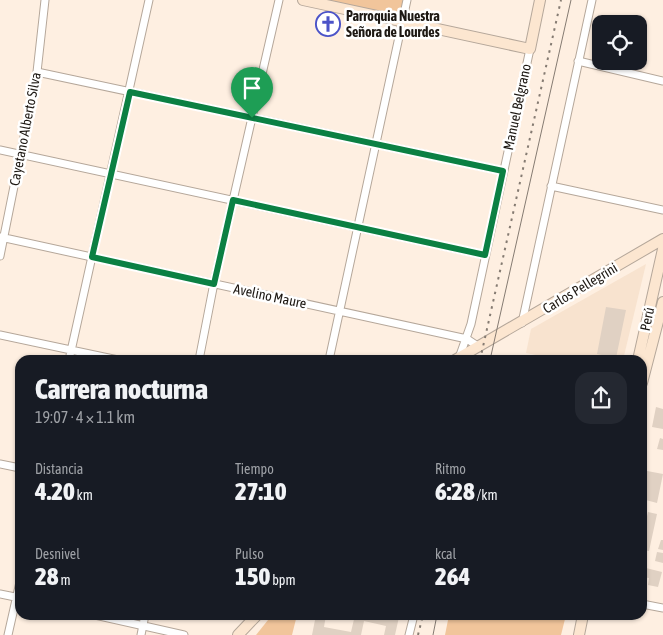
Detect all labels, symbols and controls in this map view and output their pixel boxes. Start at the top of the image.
place label: Parroquia Nuestra Señora de Lourdes [346,8,440,40]
church icon: Parroquia Nuestra Señora de Lourdes [315,11,341,37]
map controls [592,15,647,70]
button: locate [592,15,647,70]
street label: Manuel Belgrano [500,62,534,152]
pin [231,67,273,118]
street label: Cayetano Alberto Silva [6,71,44,187]
icon: arrive [238,74,266,102]
street label: Carlos Pellegrini [540,259,620,317]
street label: Avelino Maure [232,280,308,312]
street label: Perú [637,306,657,332]
button: share [575,372,627,424]
text: Carrera nocturna [35,373,208,405]
text: 19:07 · 4 × 1.1 km [35,408,135,426]
text: Distancia [35,461,83,477]
text: Tiempo [235,461,274,477]
text: Ritmo [435,461,466,477]
text: 4.20 [35,477,75,505]
text: 27:10 [235,477,286,505]
text: 6:28 [435,477,475,505]
text: km [75,487,93,503]
text: /km [475,487,498,503]
text: Desnivel [35,546,80,562]
text: Pulso [235,546,264,562]
text: kcal [435,546,456,562]
text: 28 [35,562,59,590]
text: 150 [235,562,270,590]
text: 264 [435,562,470,590]
text: m [59,572,71,588]
text: bpm [270,572,296,588]

